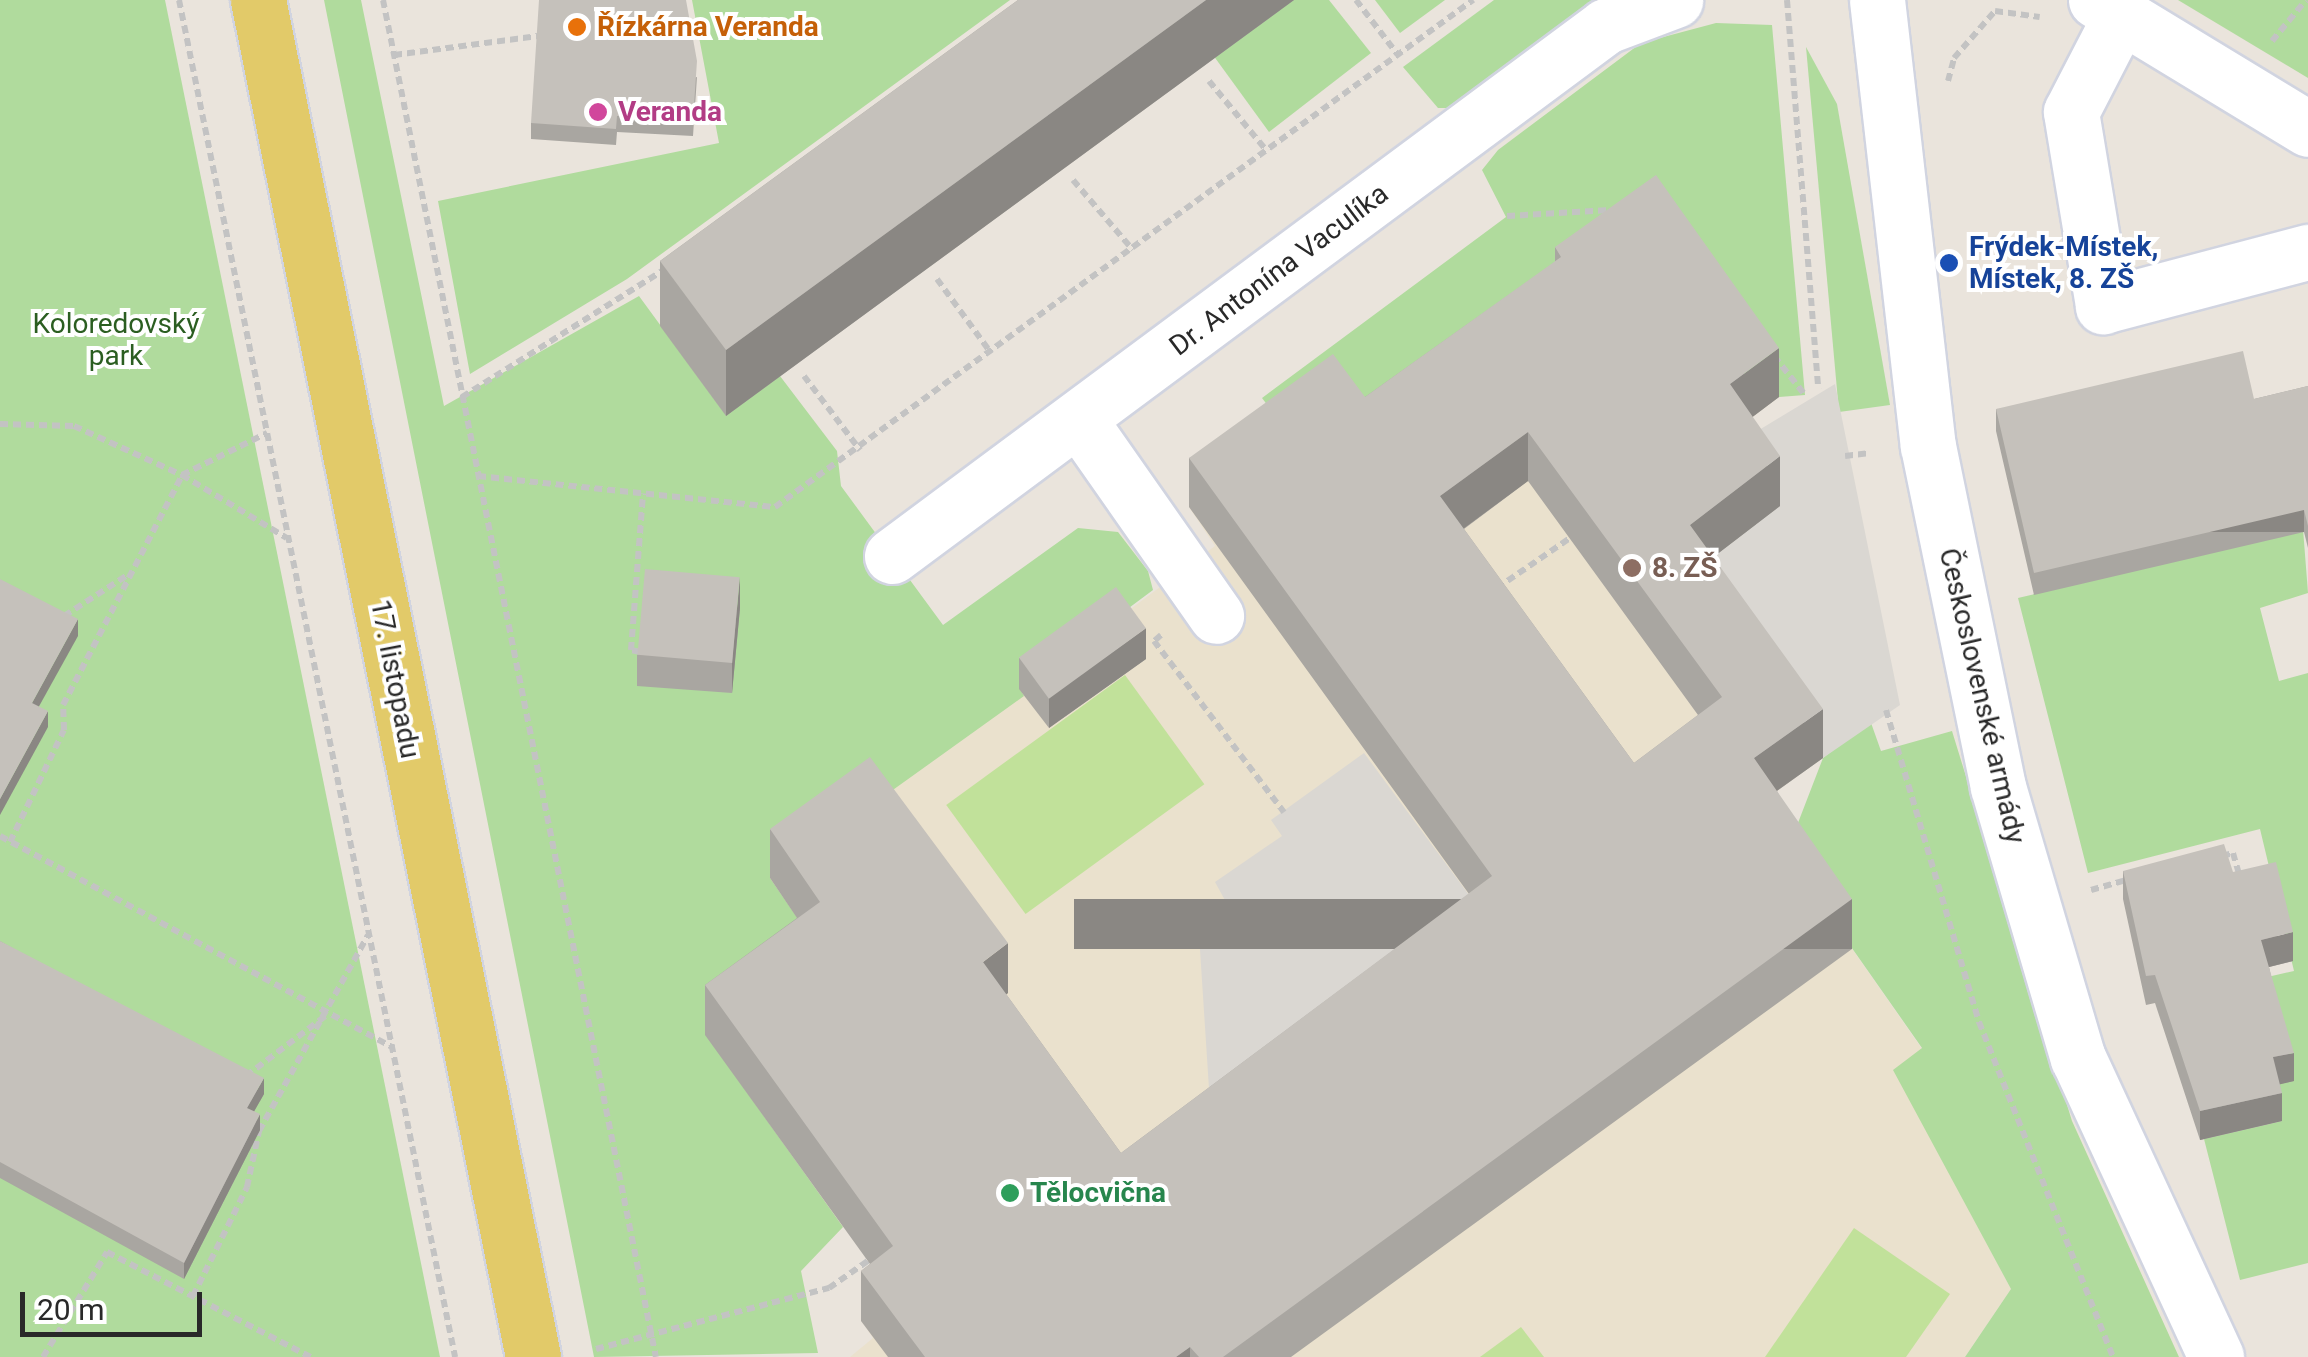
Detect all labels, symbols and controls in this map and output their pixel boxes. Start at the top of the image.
place label: Řízkárna Veranda [597,10,819,44]
marker: Řízkárna Veranda [566,16,588,38]
place label: Veranda [618,95,722,129]
marker: Veranda [587,101,609,123]
street label: Dr. Antonína Vaculíka [1163,177,1395,363]
place label: Frýdek-Místek, Místek, 8. ZŠ [1969,230,2158,296]
marker: Frýdek-Místek, Místek, 8. ZŠ [1938,252,1960,274]
park label: Koloredovský park [32,307,200,373]
street label: Československé armády [1932,545,2032,847]
place label: 8. ZŠ [1652,551,1717,585]
marker: 8. ZŠ [1621,557,1643,579]
street label: 17. listopadu [363,597,427,761]
place label: Tělocvična [1030,1176,1166,1210]
marker: Tělocvična [999,1182,1021,1204]
scale bar [25,1272,208,1334]
text: 20 m [37,1292,104,1327]

